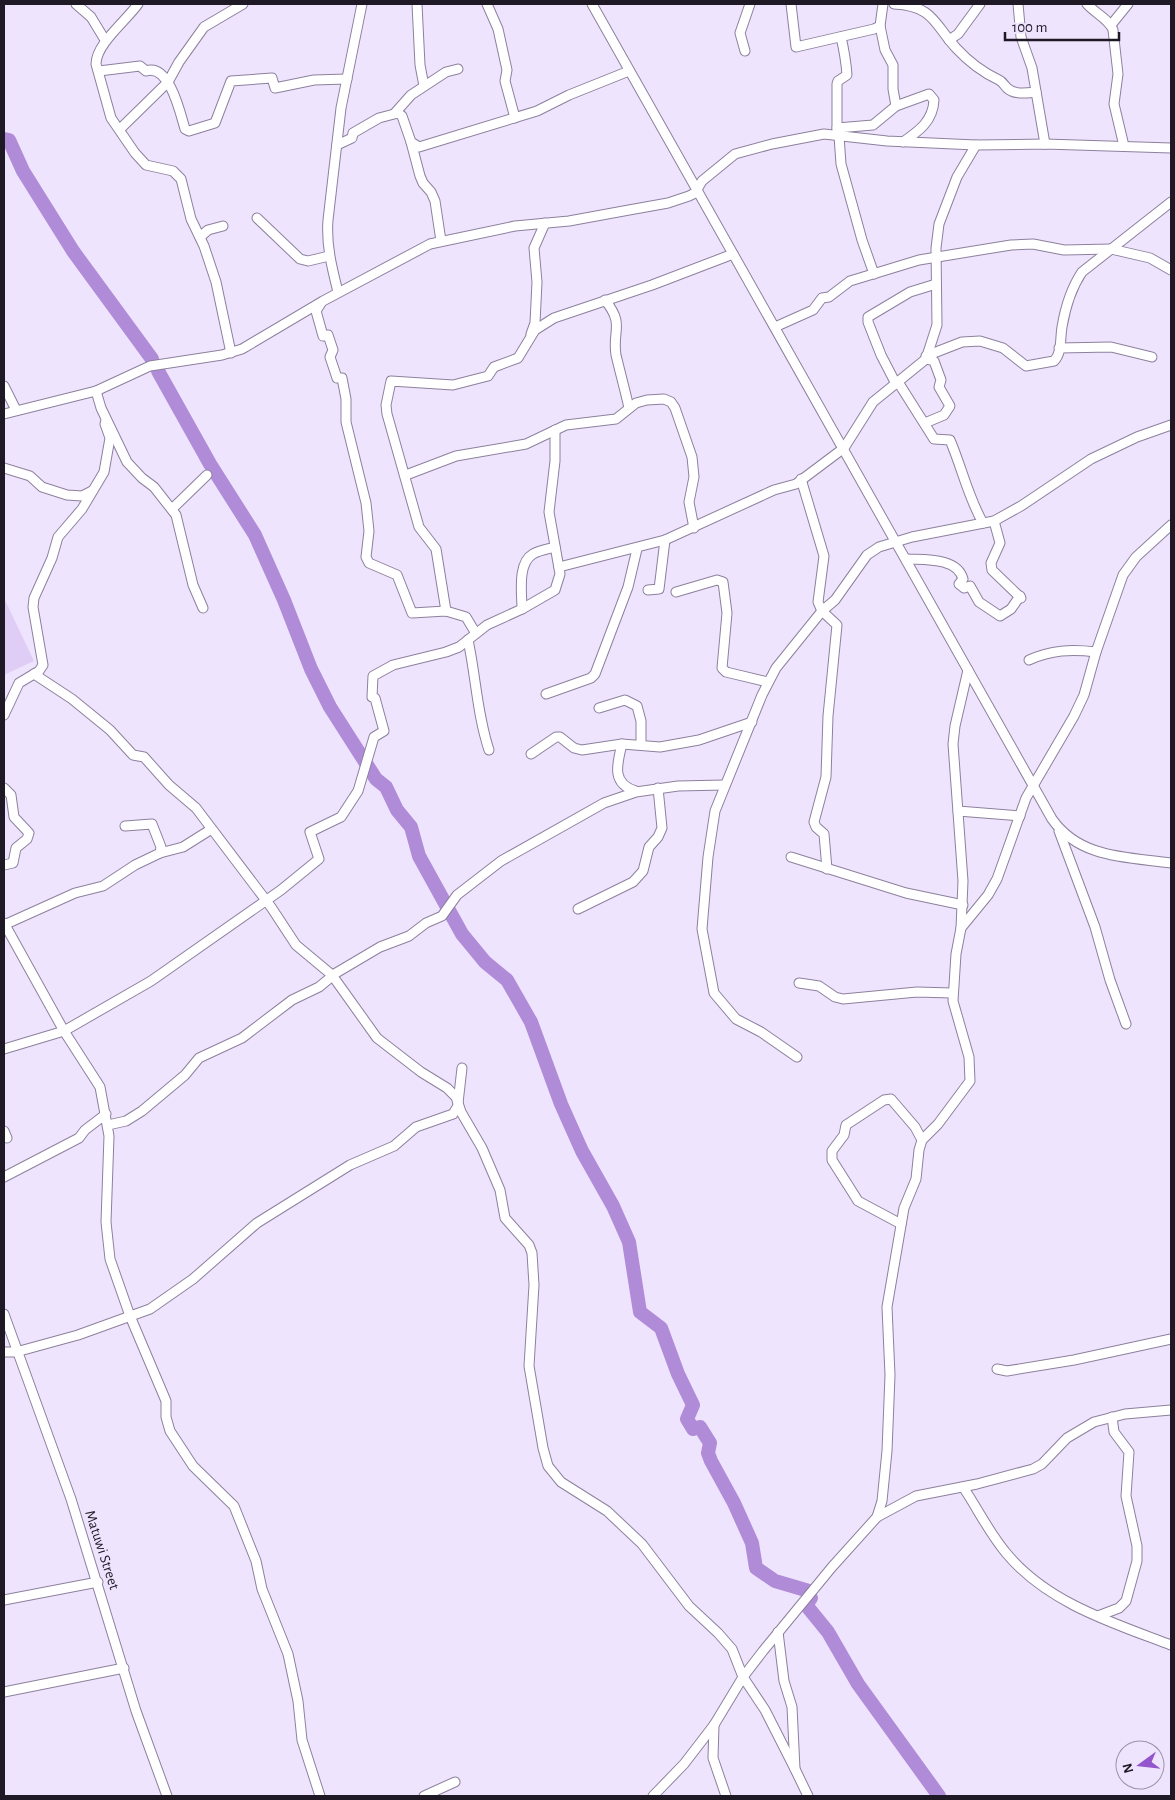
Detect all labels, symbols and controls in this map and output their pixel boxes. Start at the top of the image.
scale bar [1005,10,1119,42]
text: 100 m [1012,20,1047,35]
street label: Matuwi Street [82,1509,122,1592]
north arrow [1115,1740,1165,1790]
text: N [1120,1762,1136,1775]

